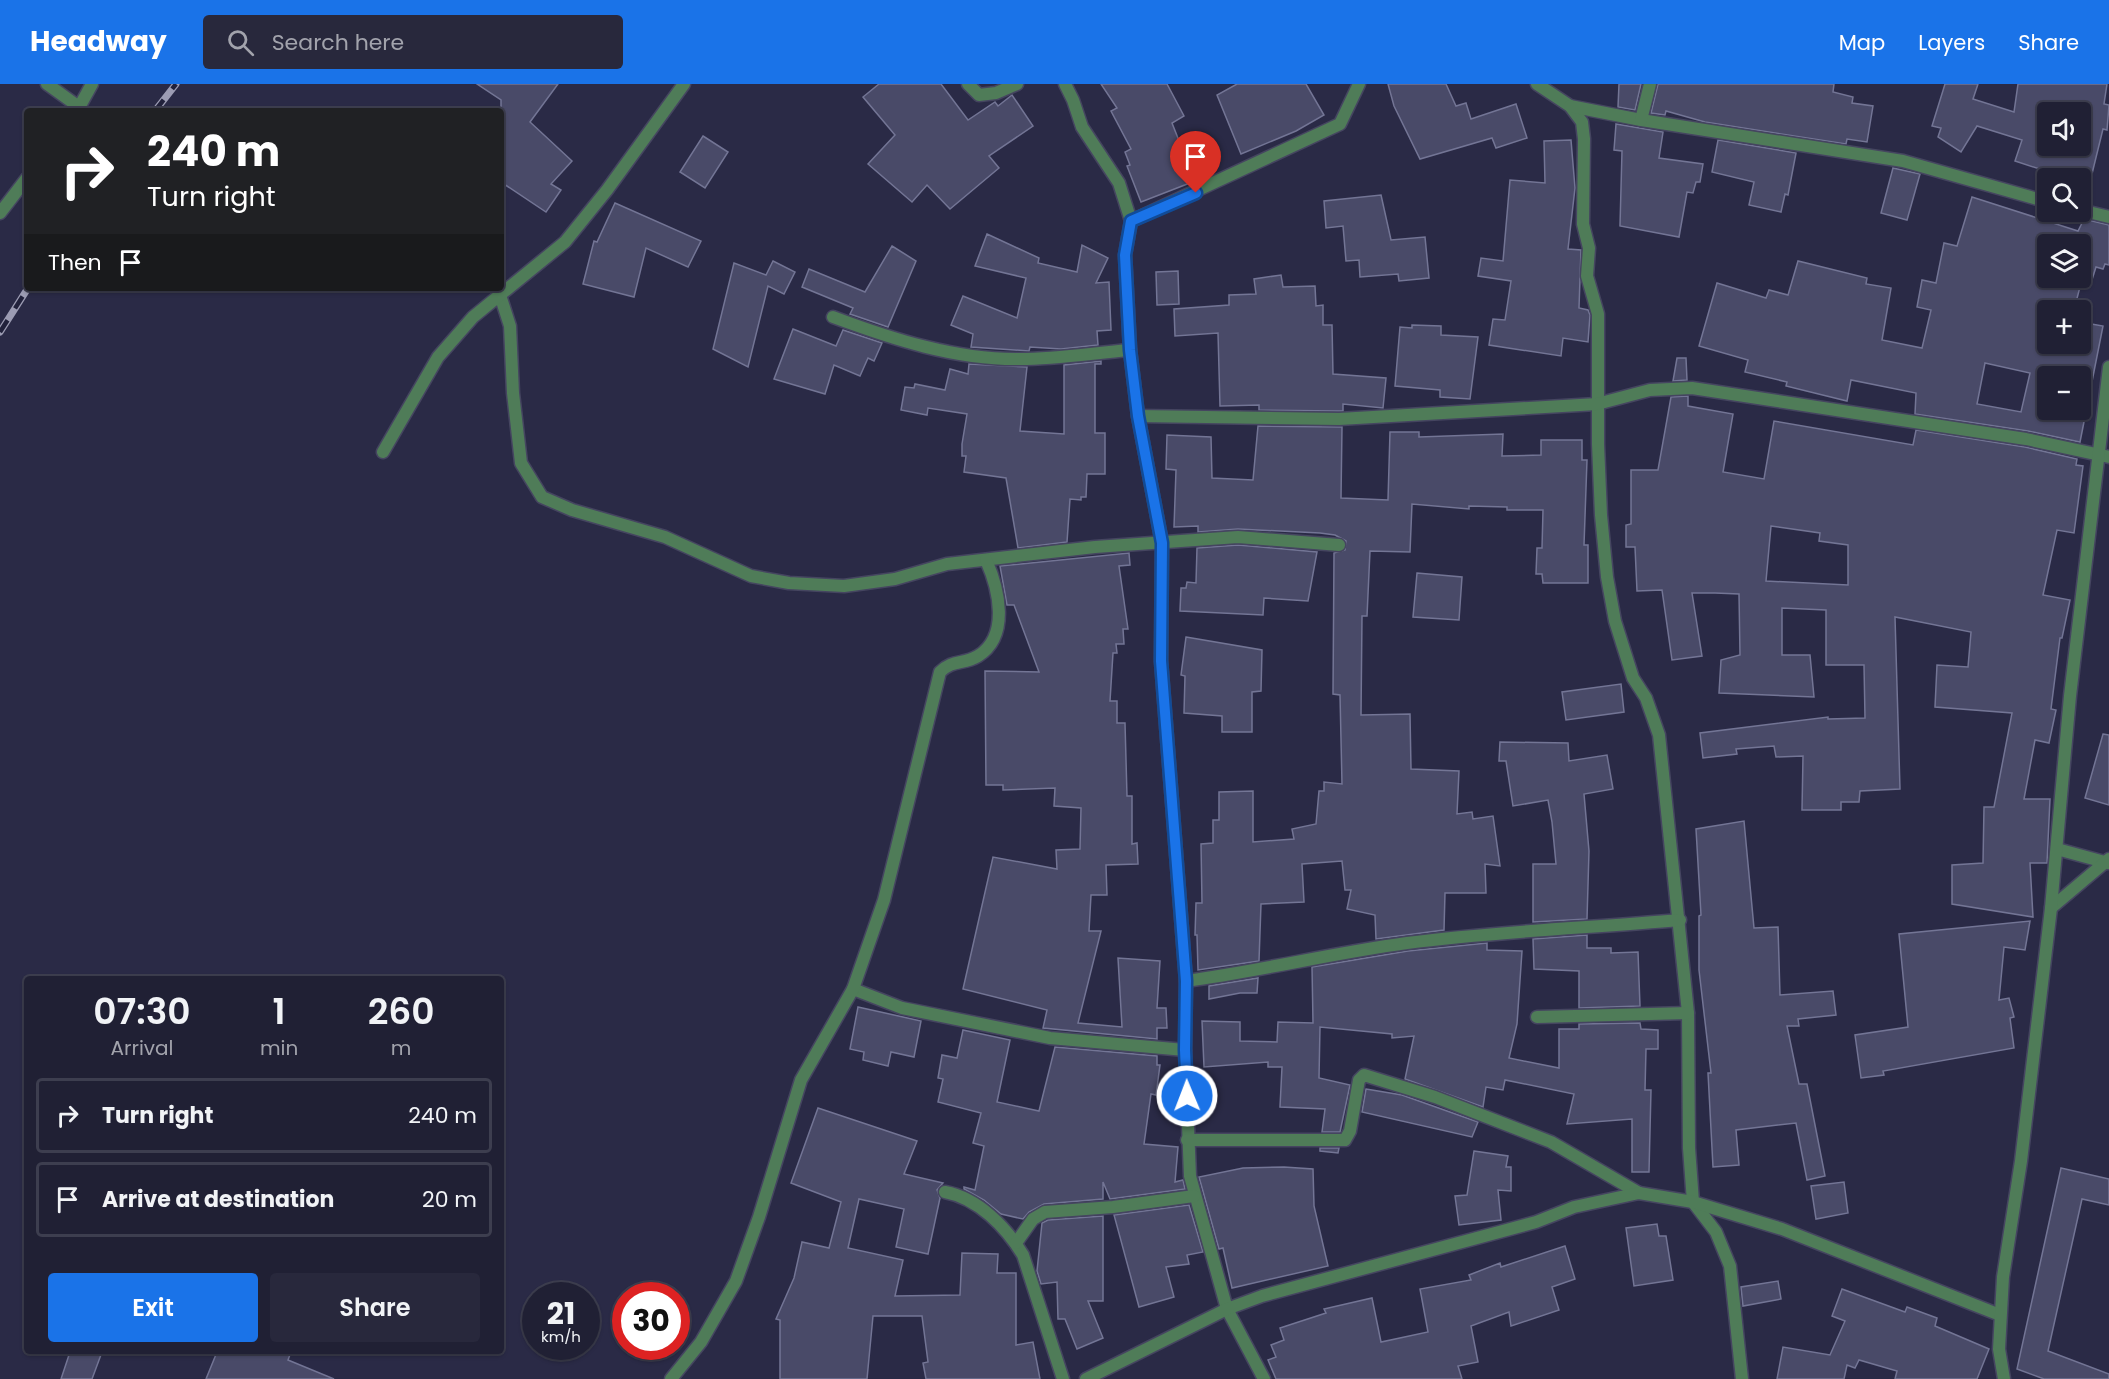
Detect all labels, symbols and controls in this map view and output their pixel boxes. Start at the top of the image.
search box [203,15,623,69]
text: Headway [30,22,167,61]
icon: search [224,26,257,59]
text: Search here [272,27,404,58]
text: Map [1839,28,1885,57]
text: Layers [1918,28,1985,57]
text: Share [2018,28,2079,57]
map controls [2037,102,2091,420]
button: sound [2037,102,2091,156]
text: 240 m [147,122,280,181]
pin [1170,131,1221,193]
icon: right [48,132,126,210]
icon: arrive [1179,140,1212,173]
button: search [2037,168,2091,222]
text: Turn right [147,178,276,215]
button: layers [2037,234,2091,288]
icon: arrive [114,246,147,279]
text: Then [48,247,102,278]
button: + [2037,300,2091,354]
button: − [2037,366,2091,420]
text: 07:30 [93,986,191,1037]
text: 1 [273,986,286,1037]
text: 260 [368,986,435,1037]
text: Arrival [110,1034,173,1062]
text: min [260,1034,298,1062]
text: m [391,1034,411,1062]
position arrow [1155,1064,1219,1128]
icon: right [51,1099,84,1132]
text: Turn right [102,1100,213,1131]
text: 240 m [408,1100,477,1131]
icon: arrive [51,1183,84,1216]
text: Arrive at destination [102,1184,334,1215]
text: 20 m [422,1184,477,1215]
button: Exit [48,1273,258,1342]
button: Share [270,1273,480,1342]
speed limit sign: 30 [612,1282,690,1360]
text: 21 [547,1292,575,1335]
text: km/h [541,1326,581,1347]

